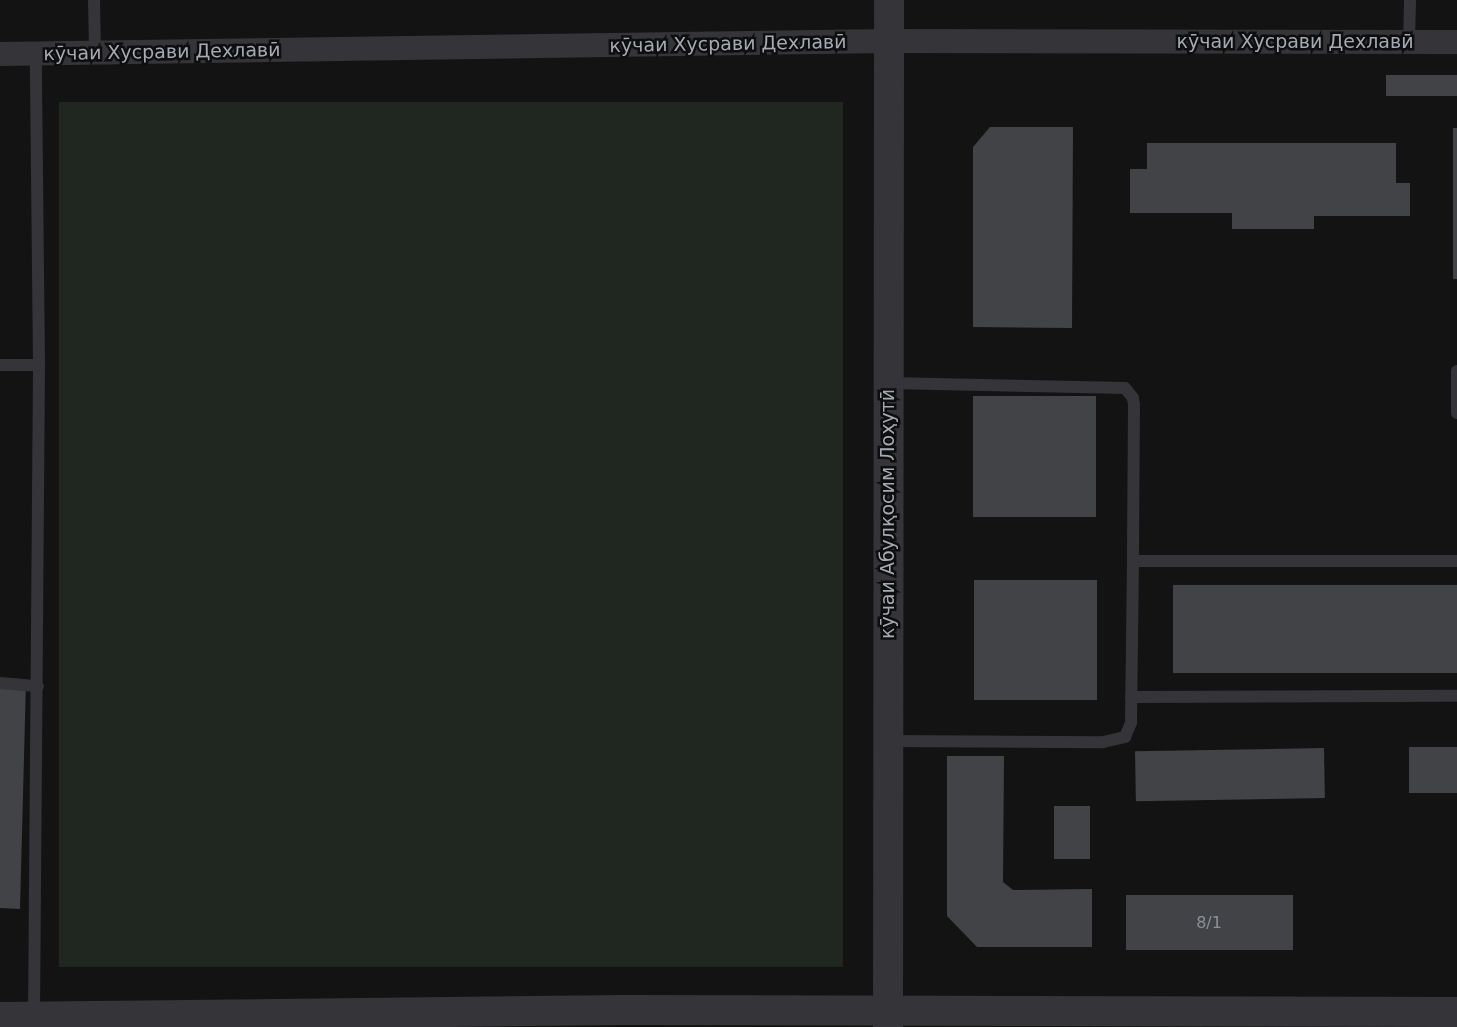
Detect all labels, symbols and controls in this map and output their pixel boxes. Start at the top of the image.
street label: кӯчаи Хусрави Дехлавӣ [609,31,847,57]
street label: кӯчаи Хусрави Дехлавӣ [1176,31,1414,53]
street label: кӯчаи Хусрави Дехлавӣ [43,39,281,65]
street label: кӯчаи Абулқосим Лоҳутӣ [877,389,899,639]
house number: 8/1 [1196,913,1222,933]

